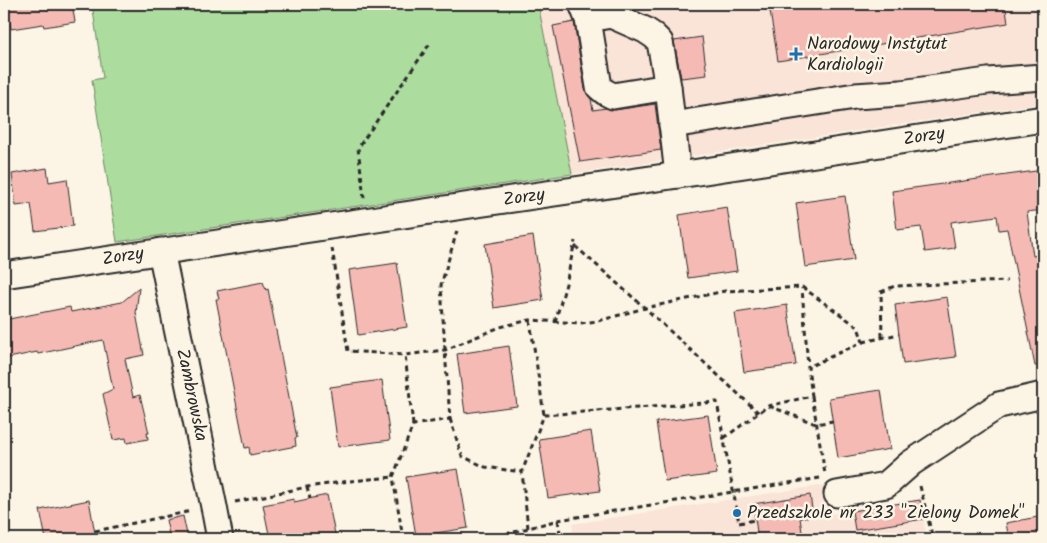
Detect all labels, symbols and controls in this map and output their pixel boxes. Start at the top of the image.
place label: Narodowy Instytut Kardiologii [807,30,949,80]
marker: Narodowy Instytut Kardiologii [789,47,803,61]
street label: Zorzy [901,119,947,155]
street label: Zorzy [501,181,547,215]
street label: Zorzy [100,239,146,275]
street label: Zambrowska [167,346,215,444]
place label: Przedszkole nr 233 "Zielony Domek" [747,499,1025,528]
marker: Przedszkole nr 233 "Zielony Domek" [731,507,743,519]

